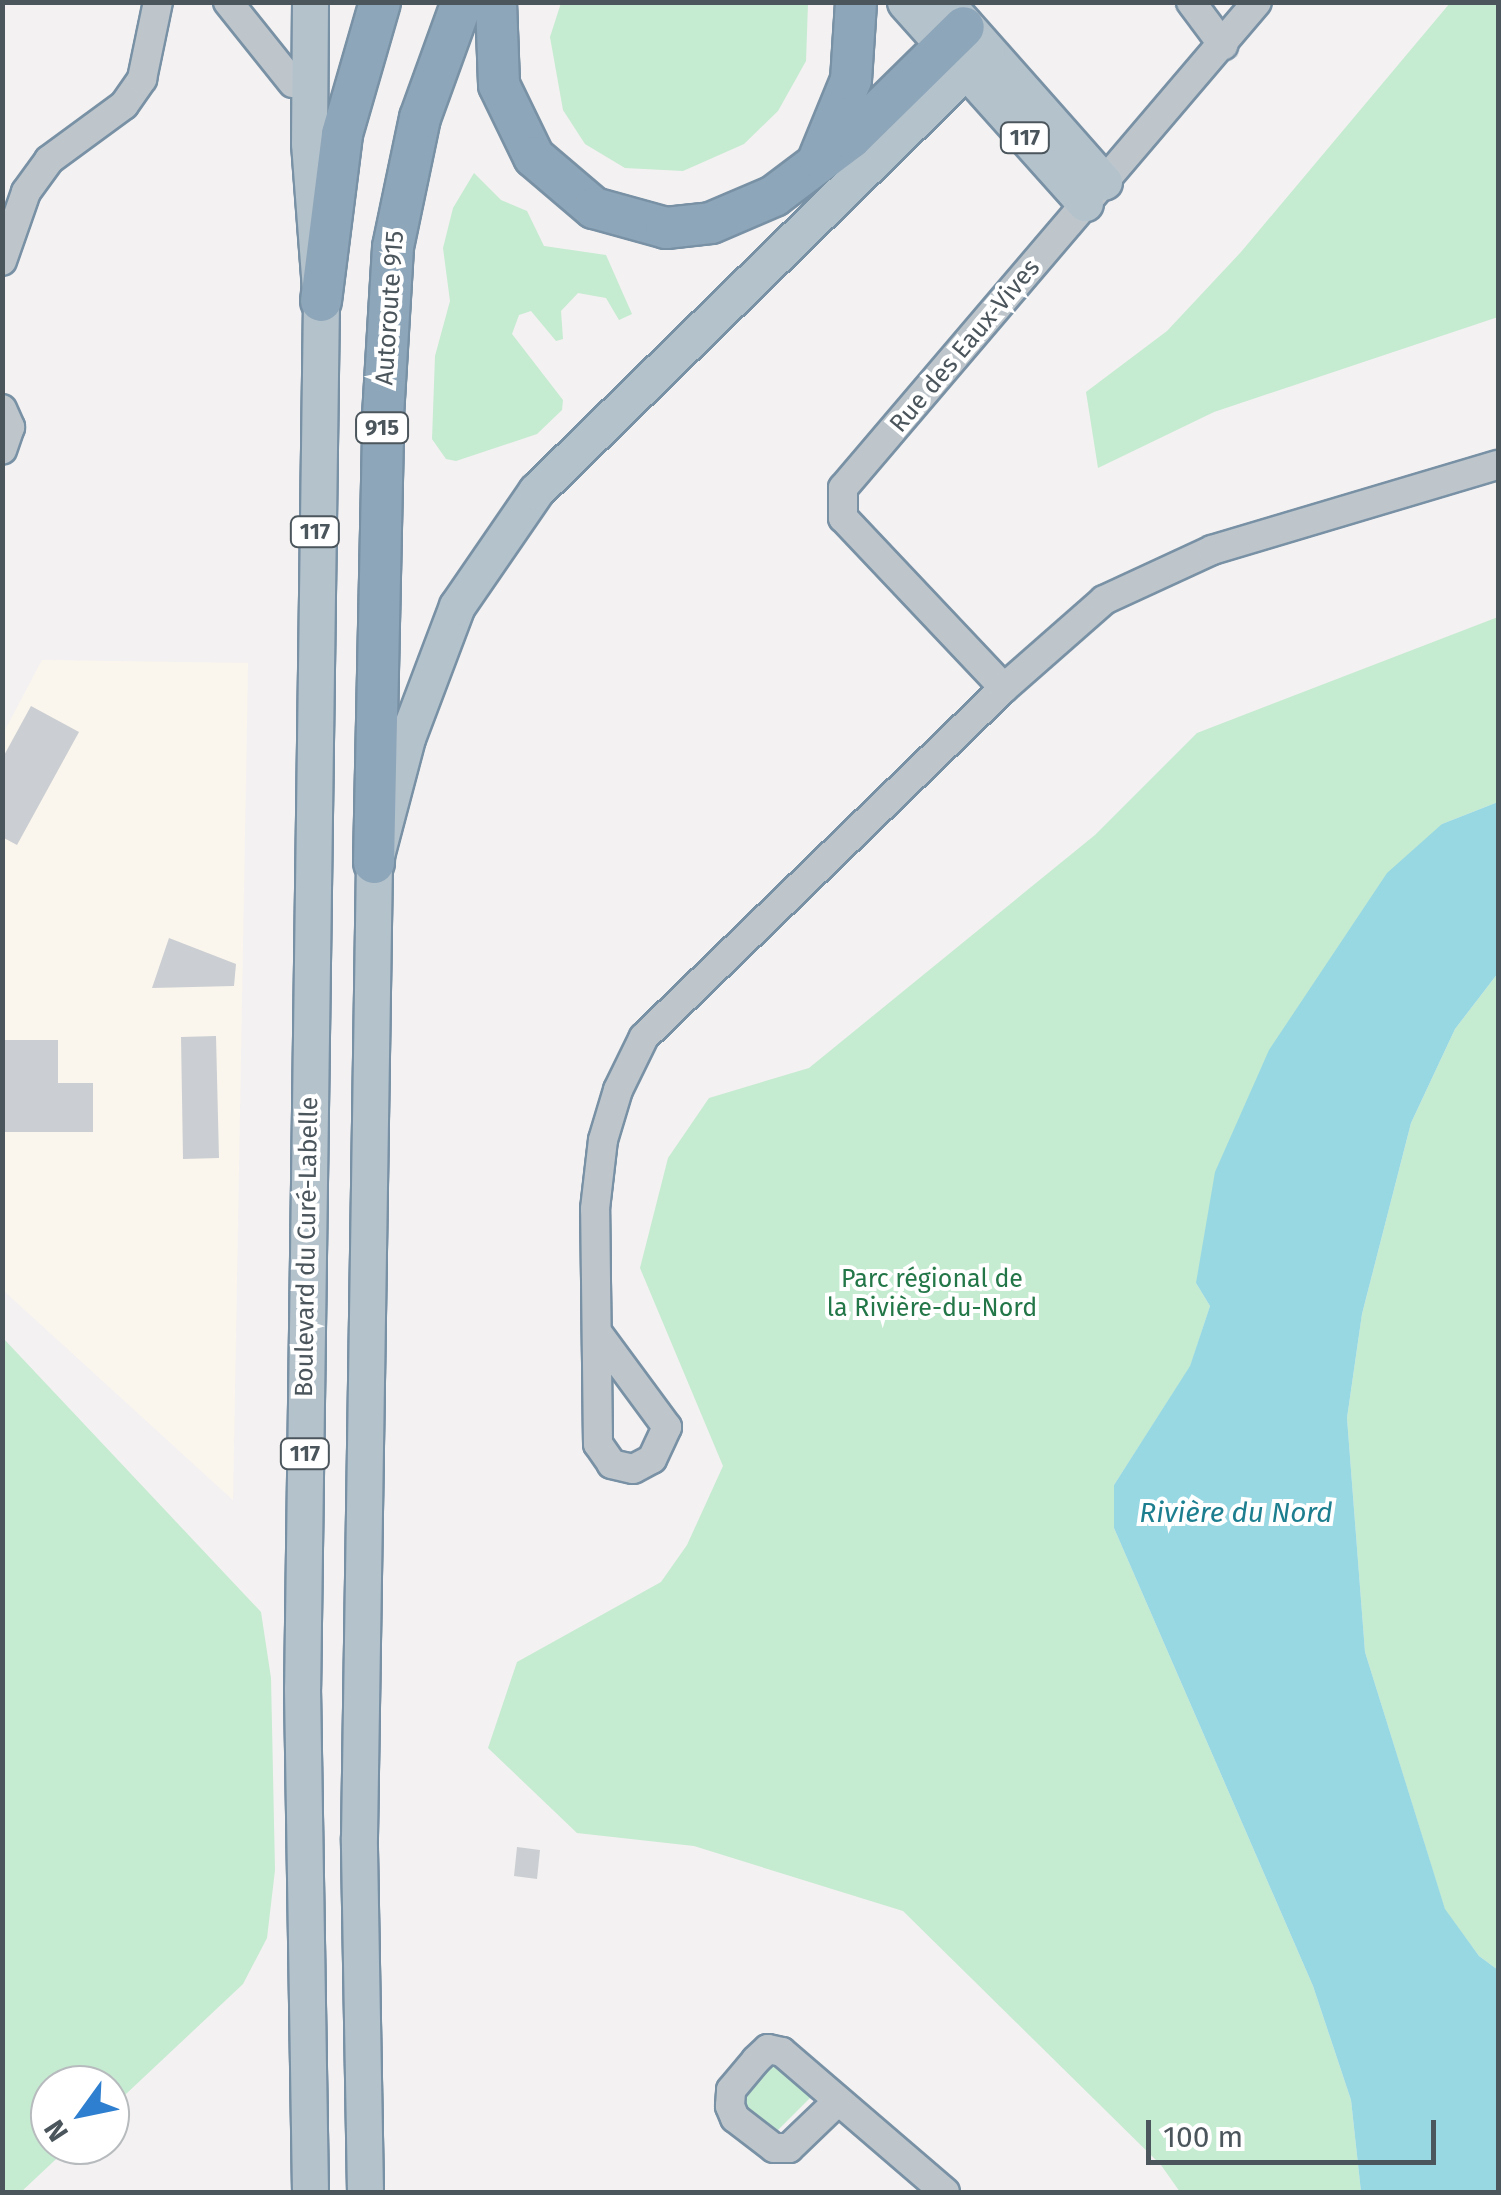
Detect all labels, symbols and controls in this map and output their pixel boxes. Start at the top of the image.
road number: 117 [998,121,1052,155]
street label: Autoroute 915 [370,230,410,386]
street label: Rue des Eaux-Vives [884,253,1046,439]
road number: 915 [354,411,410,445]
road number: 117 [288,515,342,549]
street label: Boulevard du Curé-Labelle [289,1097,325,1397]
park label: Parc régional de la Rivière-du-Nord [827,1265,1037,1324]
road number: 117 [278,1437,332,1471]
water label: Rivière du Nord [1139,1496,1333,1530]
north arrow [30,2065,130,2165]
scale bar [1151,2100,1441,2162]
text: N [37,2114,75,2147]
text: 100 m [1163,2119,1243,2155]

